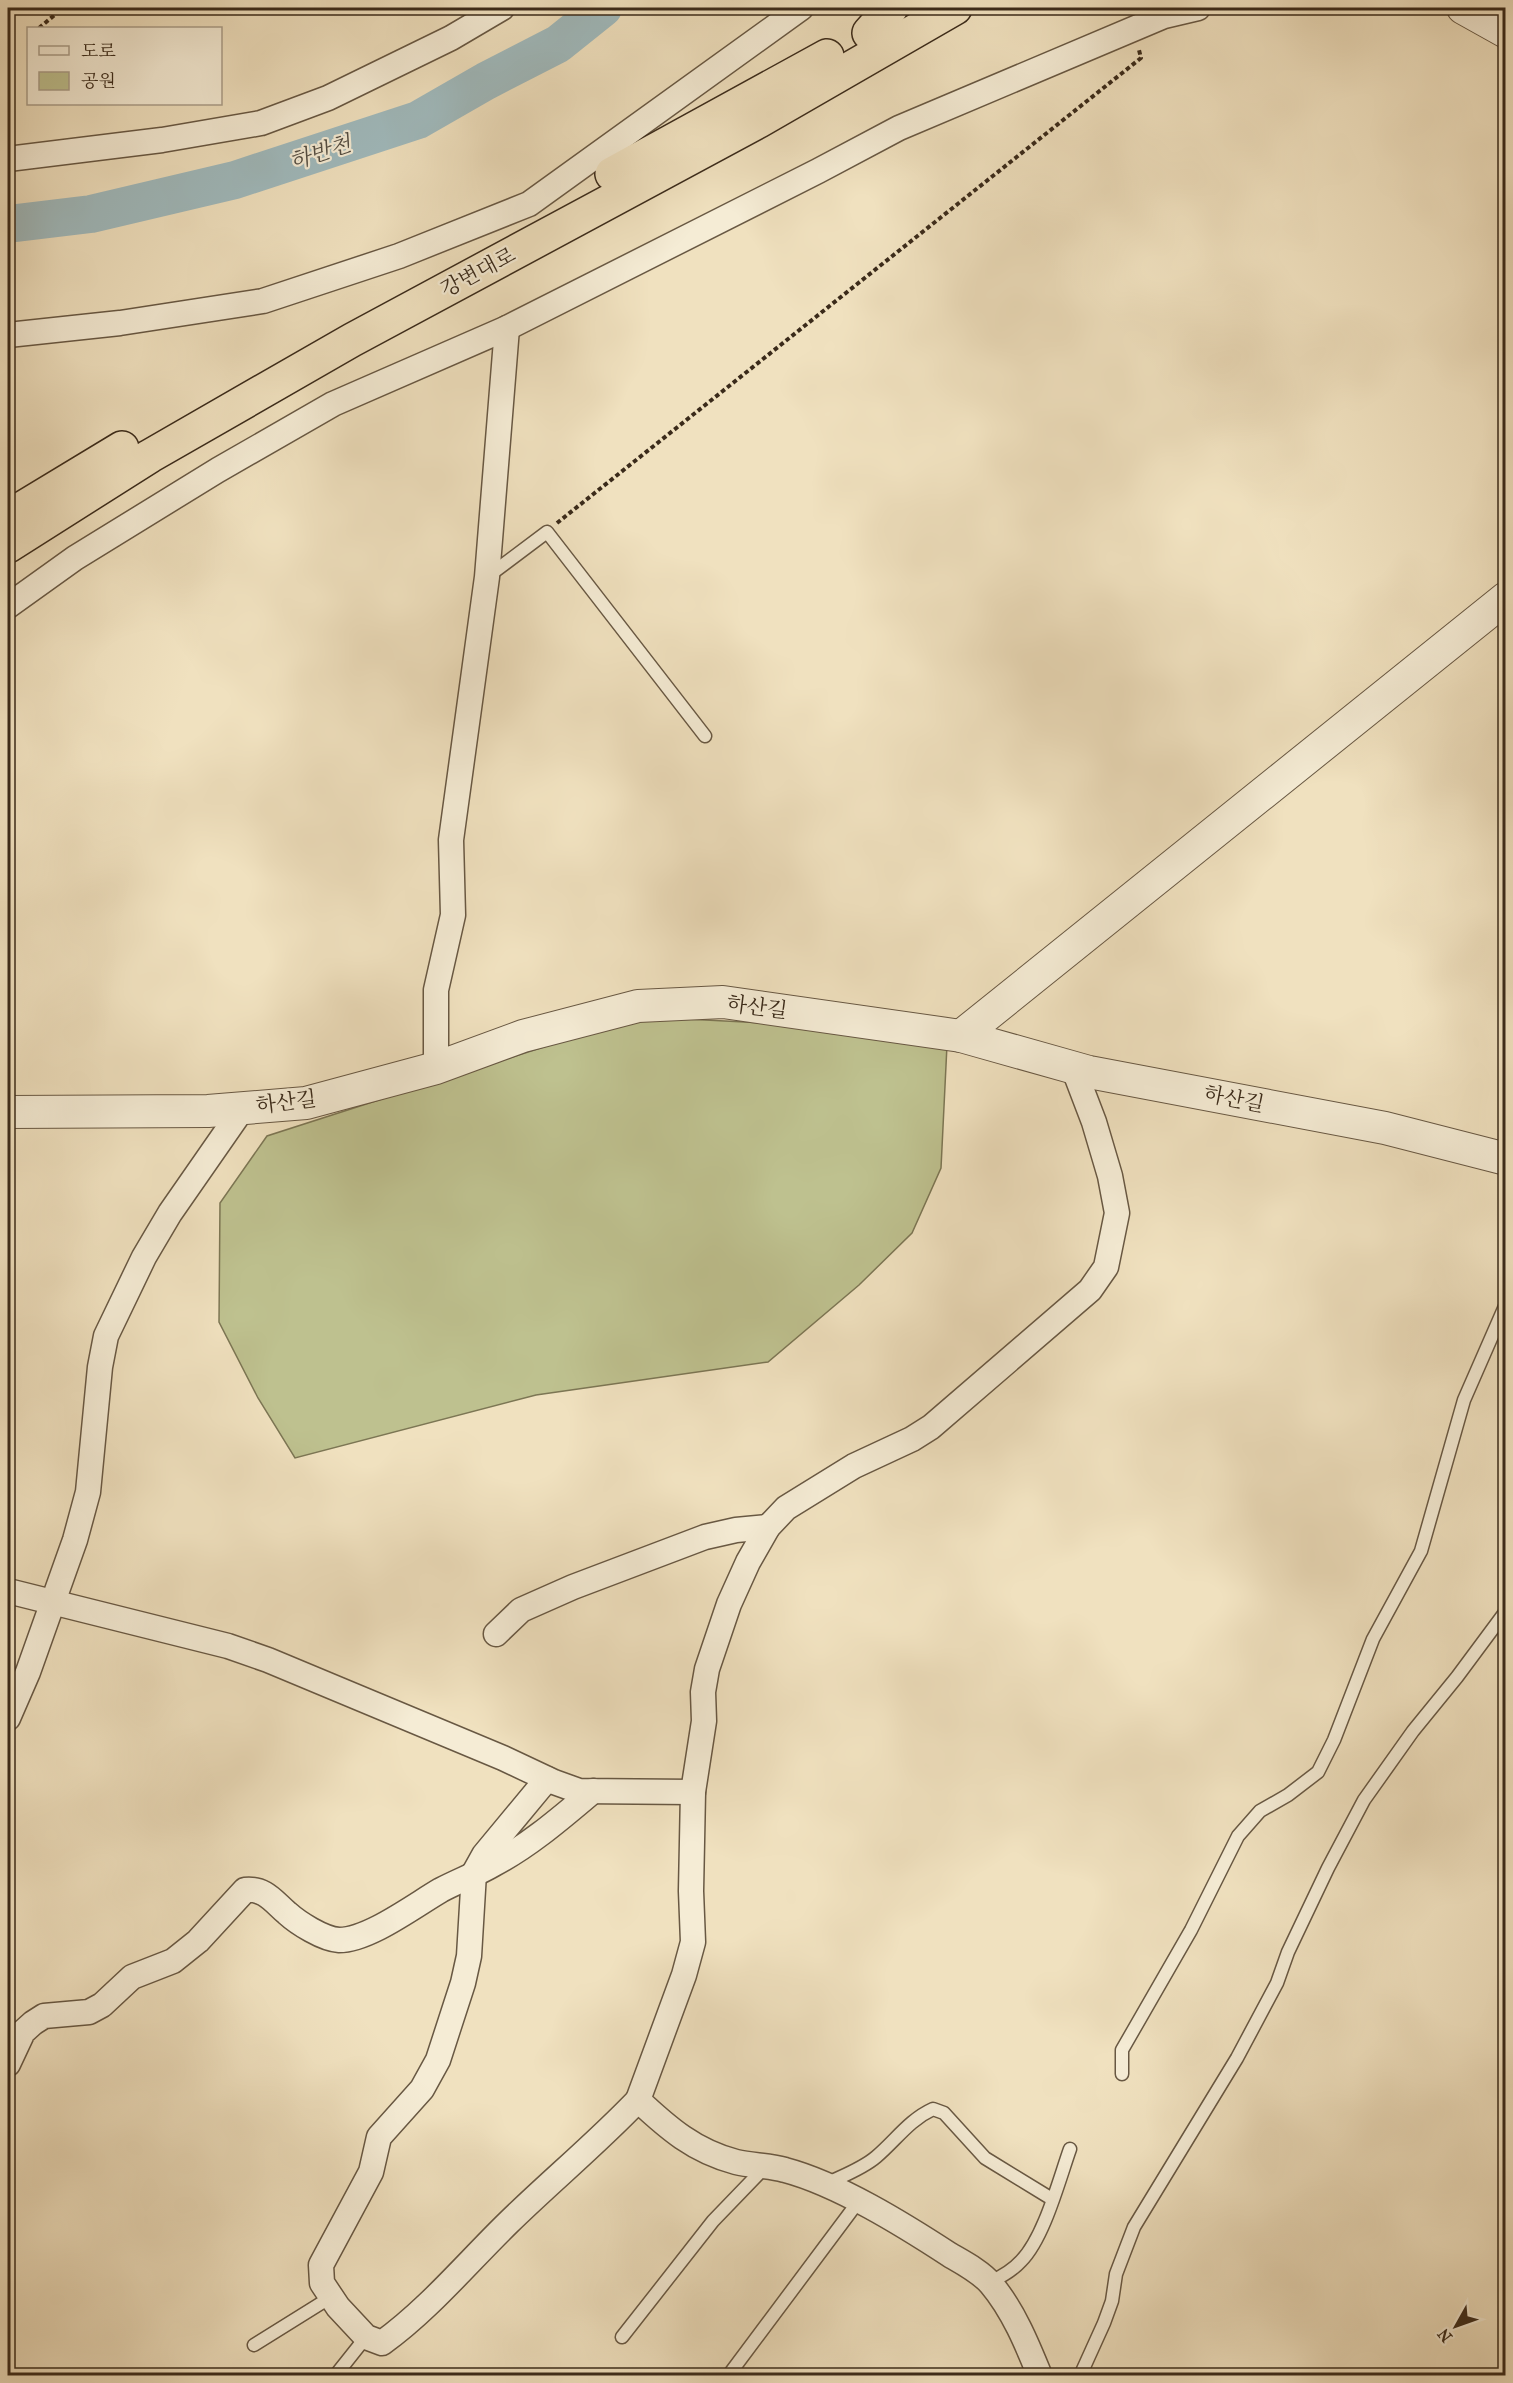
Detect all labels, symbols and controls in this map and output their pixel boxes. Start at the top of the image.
legend [27,27,222,105]
text: 도로 [81,41,116,62]
text: 공원 [81,71,116,92]
water label: 하반천 [286,130,356,175]
street label: 강변대로 [437,242,519,302]
street label: 하산길 [725,991,789,1023]
street label: 하산길 [1202,1081,1266,1117]
street label: 하산길 [254,1086,318,1118]
north arrow [1426,2296,1486,2356]
text: N [1433,2324,1456,2346]

